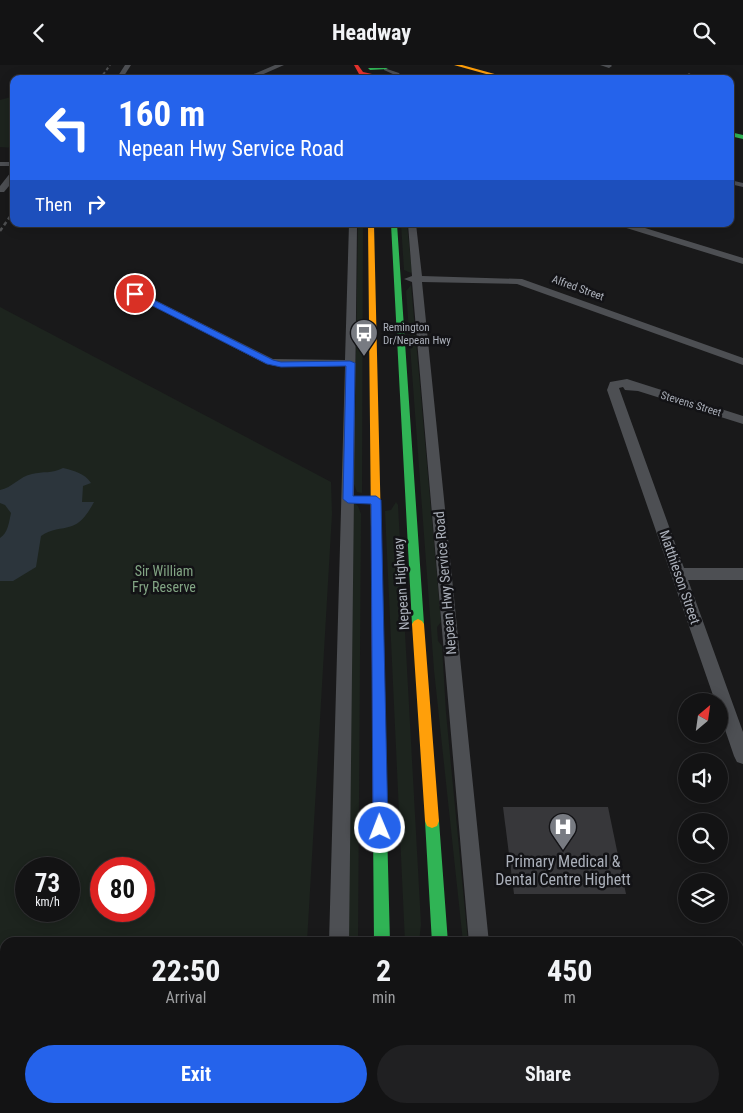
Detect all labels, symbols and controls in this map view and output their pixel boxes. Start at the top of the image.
icon: back [25,19,53,47]
icon: search [690,19,718,47]
text: Headway [332,20,411,45]
text: 160 m [118,94,205,135]
icon: left [35,95,100,160]
text: Nepean Hwy Service Road [118,136,344,161]
icon: right [82,190,110,218]
text: Then [35,193,72,216]
pin [114,273,156,315]
street label: Alfred Street [550,273,606,303]
icon: arrive [121,280,149,308]
bus stop icon: Remington Dr/Nepean Hwy [349,318,379,357]
place label: Remington Dr/Nepean Hwy [383,321,451,347]
street label: Stevens Street [659,389,723,419]
street label: Nepean Hwy Service Road [431,511,459,655]
street label: Matthieson Street [656,528,704,626]
street label: Nepean Highway [390,537,412,631]
park label: Sir William Fry Reserve [132,563,196,595]
north arrow [678,693,728,743]
map controls [678,693,728,923]
button: sound [678,753,728,803]
position arrow [353,801,405,853]
hospital icon: Primary Medical & Dental Centre Highett [548,812,578,851]
button: search [678,813,728,863]
place label: Primary Medical & Dental Centre Highett [495,852,631,889]
speed limit sign: 80 [90,857,155,922]
text: 73 [35,869,60,898]
button: layers [678,873,728,923]
text: km/h [35,895,60,909]
text: 22:50 [152,953,220,988]
text: 2 [376,953,391,988]
text: 450 [547,953,592,988]
text: Arrival [166,988,206,1007]
text: min [372,988,395,1007]
text: m [564,988,576,1007]
button: Exit [25,1045,367,1103]
button: Share [377,1045,719,1103]

